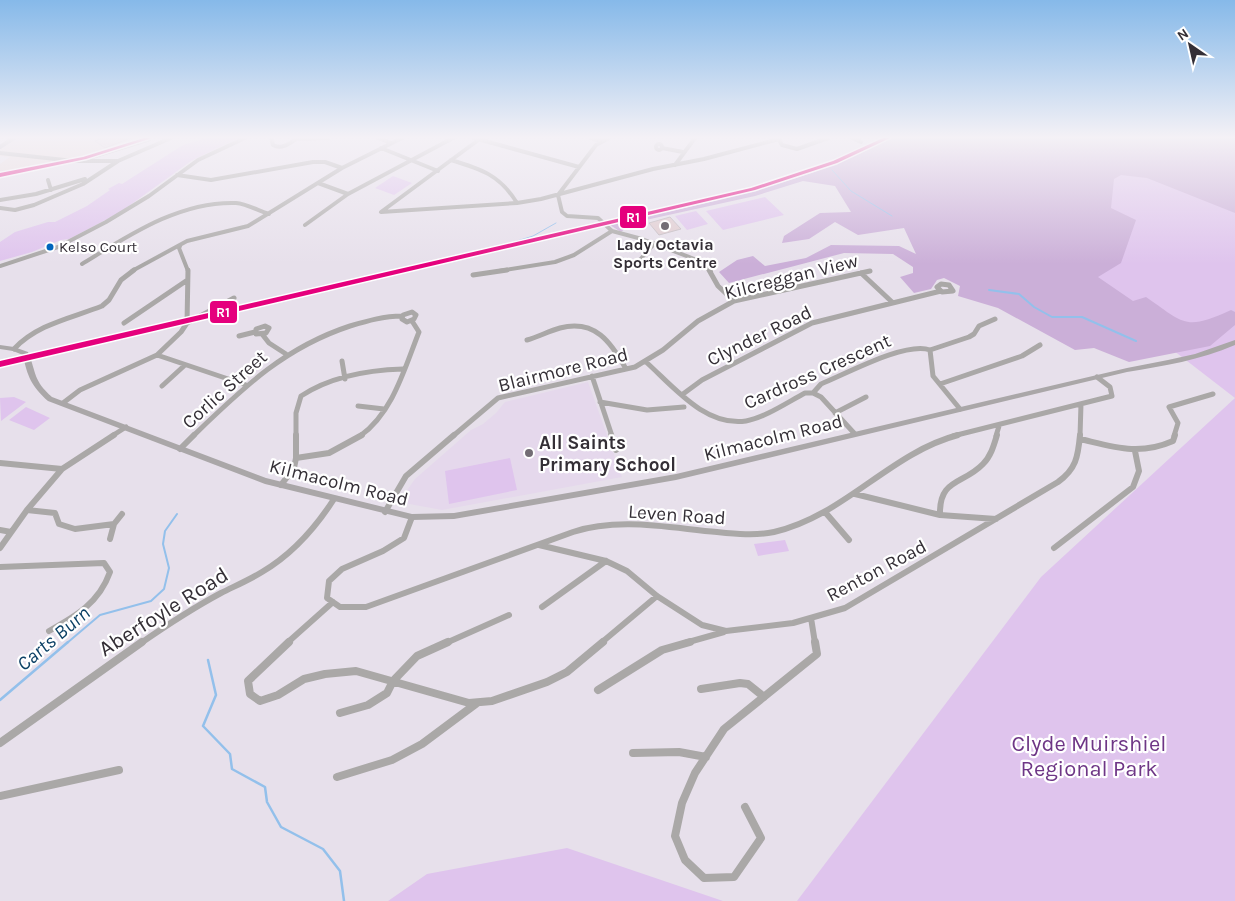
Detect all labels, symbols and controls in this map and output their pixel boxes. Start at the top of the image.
north arrow [1165,20,1215,70]
text: N [1174,25,1192,44]
line badge: R1 [619,205,647,229]
text: R1 [626,209,640,226]
marker: Lady Octavia Sports Centre [659,220,671,232]
place label: Lady Octavia Sports Centre [613,235,717,272]
place label: Kelso Court [59,238,138,256]
marker: Kelso Court [45,242,55,252]
street label: Kilcreggan View [722,250,860,304]
line badge: R1 [209,300,238,324]
street label: Clynder Road [704,301,815,371]
text: R1 [216,304,230,321]
street label: Cardross Crescent [741,330,894,414]
street label: Blairmore Road [496,343,631,397]
street label: Corlic Street [178,346,272,434]
street label: Kilmacolm Road [702,410,845,466]
place label: All Saints Primary School [539,432,676,476]
marker: All Saints Primary School [523,447,535,459]
street label: Kilmacolm Road [267,455,410,511]
street label: Leven Road [627,501,726,529]
street label: Renton Road [823,535,930,606]
street label: Aberfoyle Road [94,562,233,662]
water label: Carts Burn [12,601,95,676]
park label: Clyde Muirshiel Regional Park [1012,731,1166,782]

